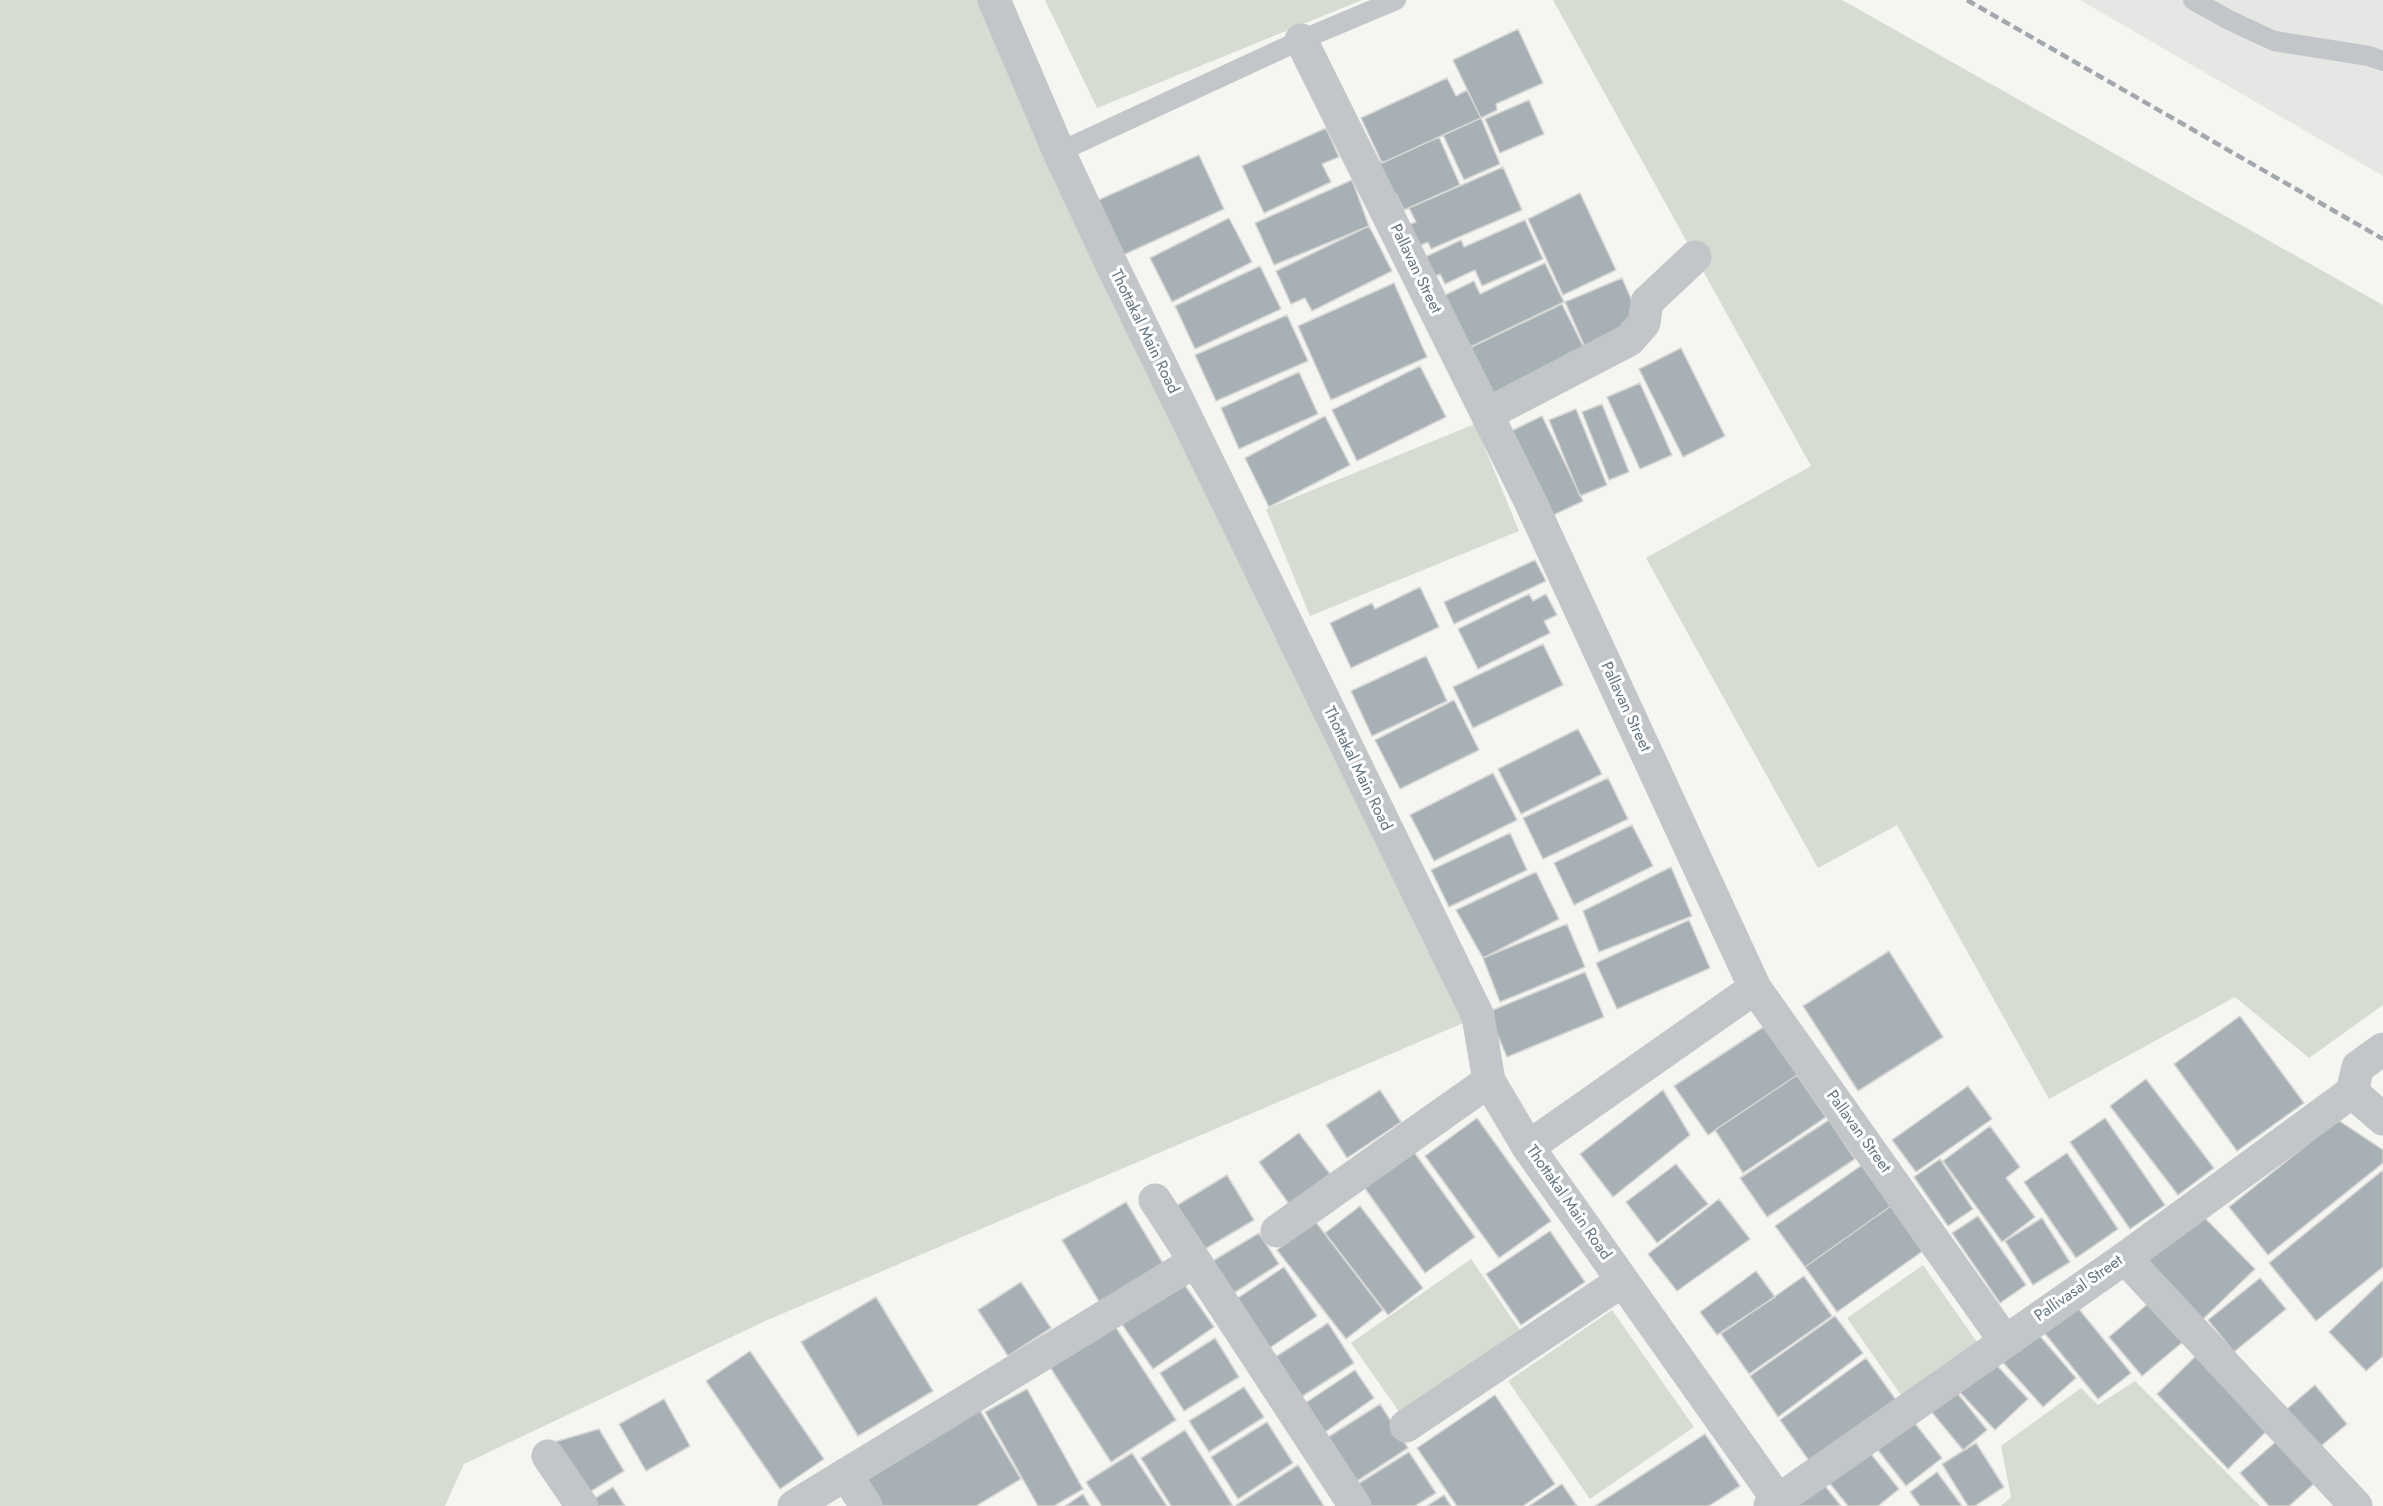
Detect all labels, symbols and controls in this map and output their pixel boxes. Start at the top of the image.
street label: Pallavan Street [1385,221,1445,317]
street label: Thottakal Main Road [1106,267,1182,397]
street label: Pallavan Street [1596,659,1654,755]
street label: Thottakal Main Road [1319,704,1395,834]
street label: Pallavan Street [1822,1087,1894,1177]
street label: Thottakal Main Road [1521,1142,1615,1264]
street label: Pallivasal Street [2031,1252,2127,1326]

